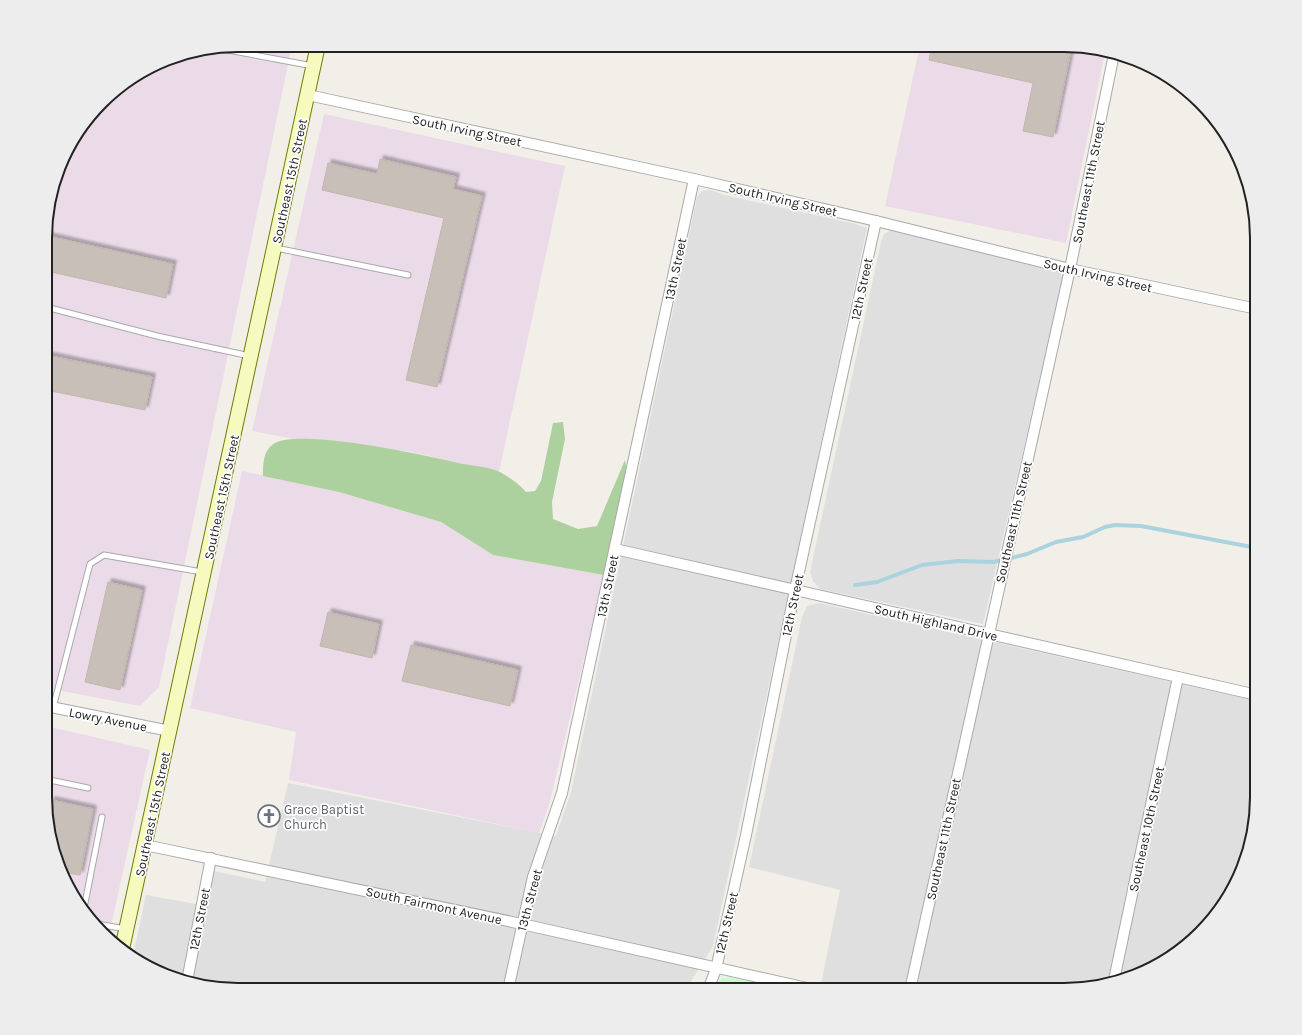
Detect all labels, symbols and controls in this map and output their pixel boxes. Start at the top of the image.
street label: South Irving Street [411,112,523,149]
street label: Southeast 15th Street [269,117,310,245]
street label: Southeast 11th Street [1069,120,1108,245]
street label: South Irving Street [727,180,839,219]
street label: 13th Street [662,236,689,302]
street label: 12th Street [848,256,875,322]
street label: South Irving Street [1042,256,1154,295]
street label: Southeast 15th Street [201,433,242,561]
street label: Southeast 11th Street [992,460,1035,584]
street label: 13th Street [594,553,621,619]
street label: 12th Street [779,572,806,638]
street label: South Highland Drive [873,601,999,644]
street label: Lowry Avenue [68,705,149,734]
street label: Southeast 15th Street [132,750,173,878]
street label: Southeast 10th Street [1126,765,1167,893]
street label: Southeast 11th Street [923,777,964,901]
place label: Grace Baptist Church [284,802,364,832]
church icon: Grace Baptist Church [256,803,282,829]
street label: 13th Street [514,867,545,933]
street label: South Fairmont Avenue [364,884,504,927]
street label: 12th Street [186,886,213,952]
street label: 12th Street [712,890,741,956]

